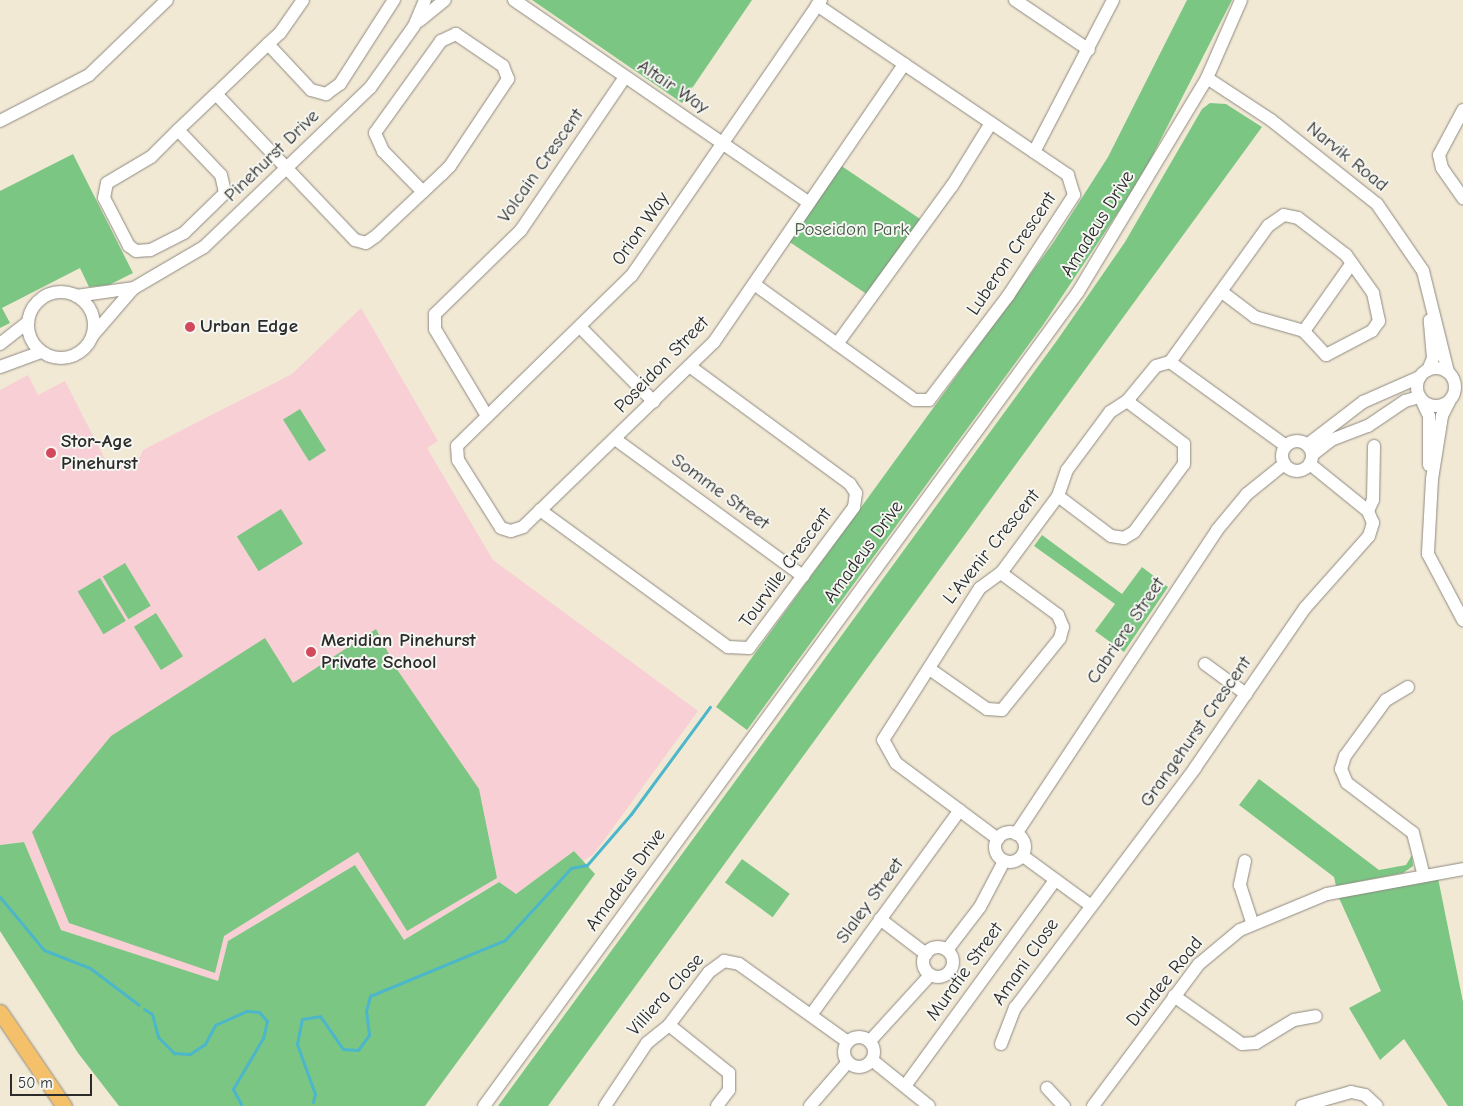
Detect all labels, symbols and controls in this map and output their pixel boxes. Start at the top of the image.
street label: Altair Way [633,55,713,119]
street label: Volcain Crescent [493,104,589,228]
street label: Pinehurst Drive [220,105,324,207]
street label: Narvik Road [1301,117,1393,197]
street label: Amadeus Drive [1056,167,1140,281]
street label: Orion Way [607,188,675,270]
street label: Luberon Crescent [962,188,1062,320]
park label: Poseidon Park [795,219,909,241]
street label: Poseidon Street [610,312,714,418]
place label: Urban Edge [200,316,298,338]
marker: Urban Edge [184,321,196,333]
place label: Stor-Age Pinehurst [61,431,138,475]
marker: Stor-Age Pinehurst [45,447,57,459]
street label: Somme Street [667,449,773,535]
street label: L'Avenir Crescent [939,485,1045,609]
street label: Amadeus Drive [819,496,909,608]
street label: Tourville Crescent [735,504,837,632]
street label: Cabriere Street [1082,573,1170,689]
place label: Meridian Pinehurst Private School [321,630,476,674]
marker: Meridian Pinehurst Private School [305,646,317,658]
street label: Grangehurst Crescent [1135,652,1257,812]
street label: Amadeus Drive [581,824,671,936]
street label: Slaley Street [831,854,909,948]
street label: Amani Close [988,914,1064,1010]
street label: Muratie Street [922,918,1008,1026]
street label: Dundee Road [1122,933,1208,1031]
street label: Villiera Close [623,949,709,1041]
scale bar [12,1064,95,1096]
text: 50 m [18,1074,53,1092]

